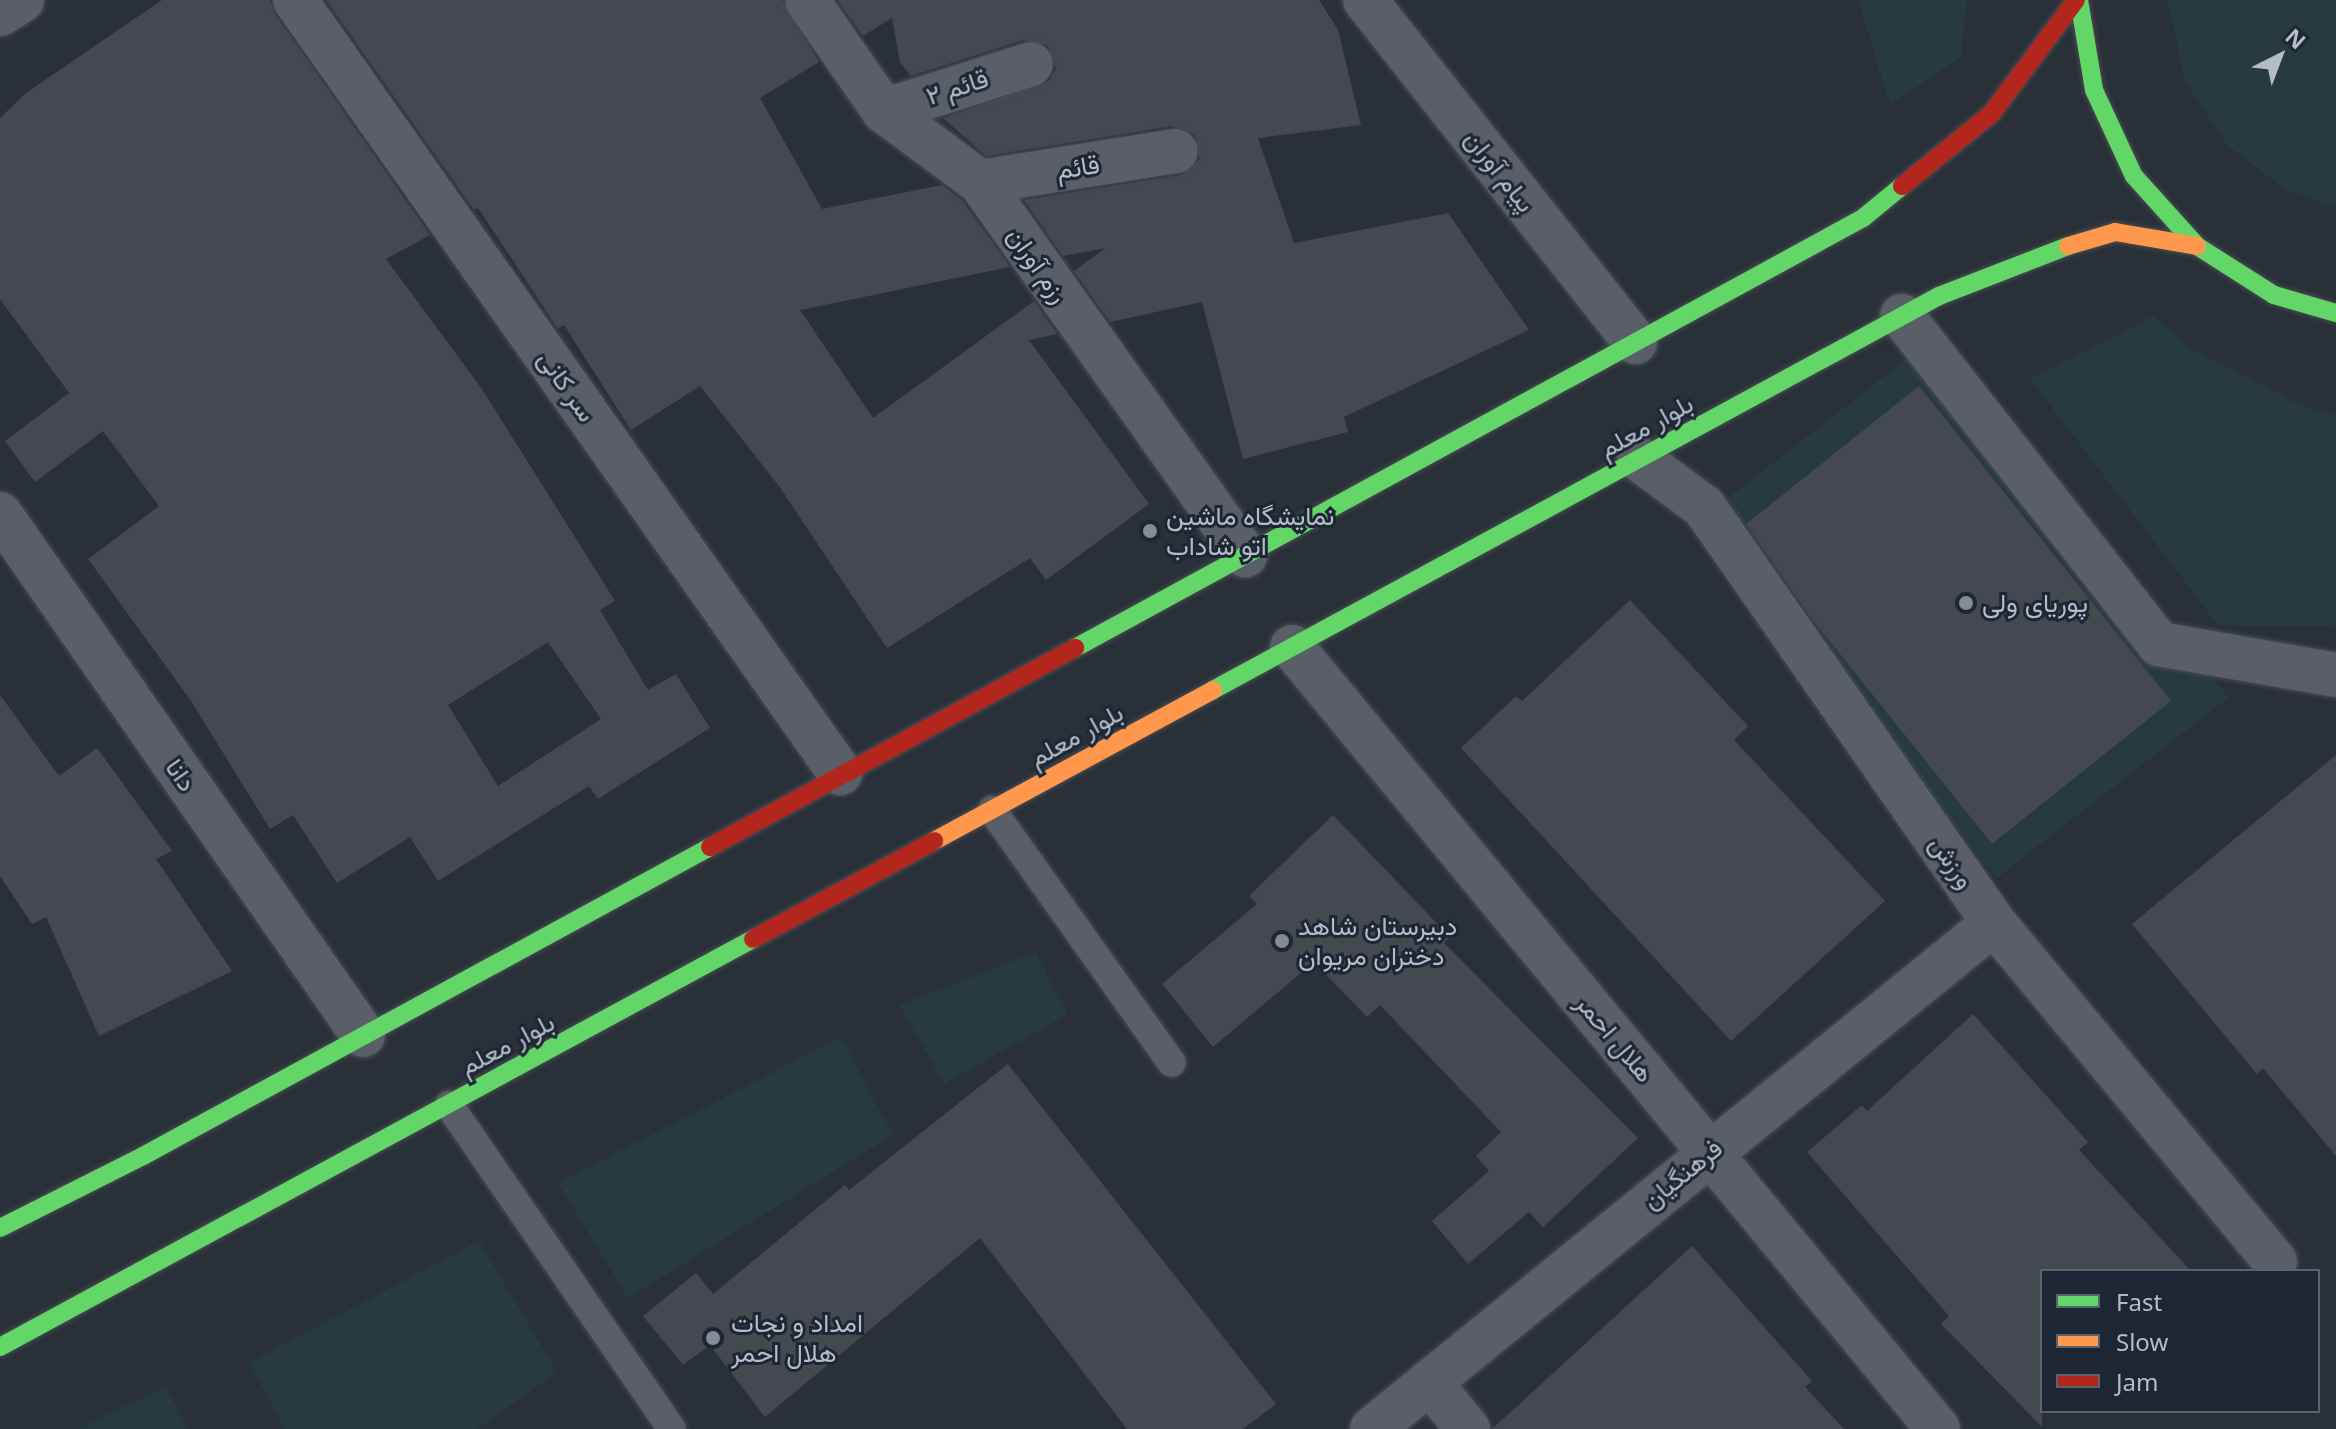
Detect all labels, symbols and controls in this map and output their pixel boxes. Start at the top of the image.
north arrow [2240,16,2320,96]
text: N [2279,21,2313,55]
street label: قائم ۲ [922,62,992,112]
street label: پیام آوران [1458,124,1542,218]
street label: قائم [1054,148,1102,186]
street label: رزم آوران [1001,221,1075,309]
street label: سر کانی [531,344,603,428]
street label: بلوار معلم [1594,387,1698,465]
place label: نمایشگاه ماشین اتو شاداب [1166,500,1334,562]
marker: نمایشگاه ماشین اتو شاداب [1141,522,1159,540]
place label: پوریای ولی [1982,587,2088,619]
marker: پوریای ولی [1957,594,1975,612]
street label: بلوار معلم [1024,696,1128,774]
street label: دانا [159,753,203,797]
street label: ورزش [1923,829,1981,895]
place label: دبیرستان شاهد دختران مریوان [1298,910,1457,972]
marker: دبیرستان شاهد دختران مریوان [1273,932,1291,950]
street label: هلال احمر [1569,988,1661,1088]
street label: بلوار معلم [454,1006,560,1082]
street label: فرهنگیان [1636,1132,1728,1216]
legend [2040,1269,2320,1413]
text: Fast [2116,1285,2162,1318]
place label: امداد و نجات هلال احمر [731,1307,863,1368]
text: Slow [2116,1325,2168,1358]
marker: امداد و نجات هلال احمر [702,1327,724,1349]
text: Jam [2116,1365,2158,1398]

